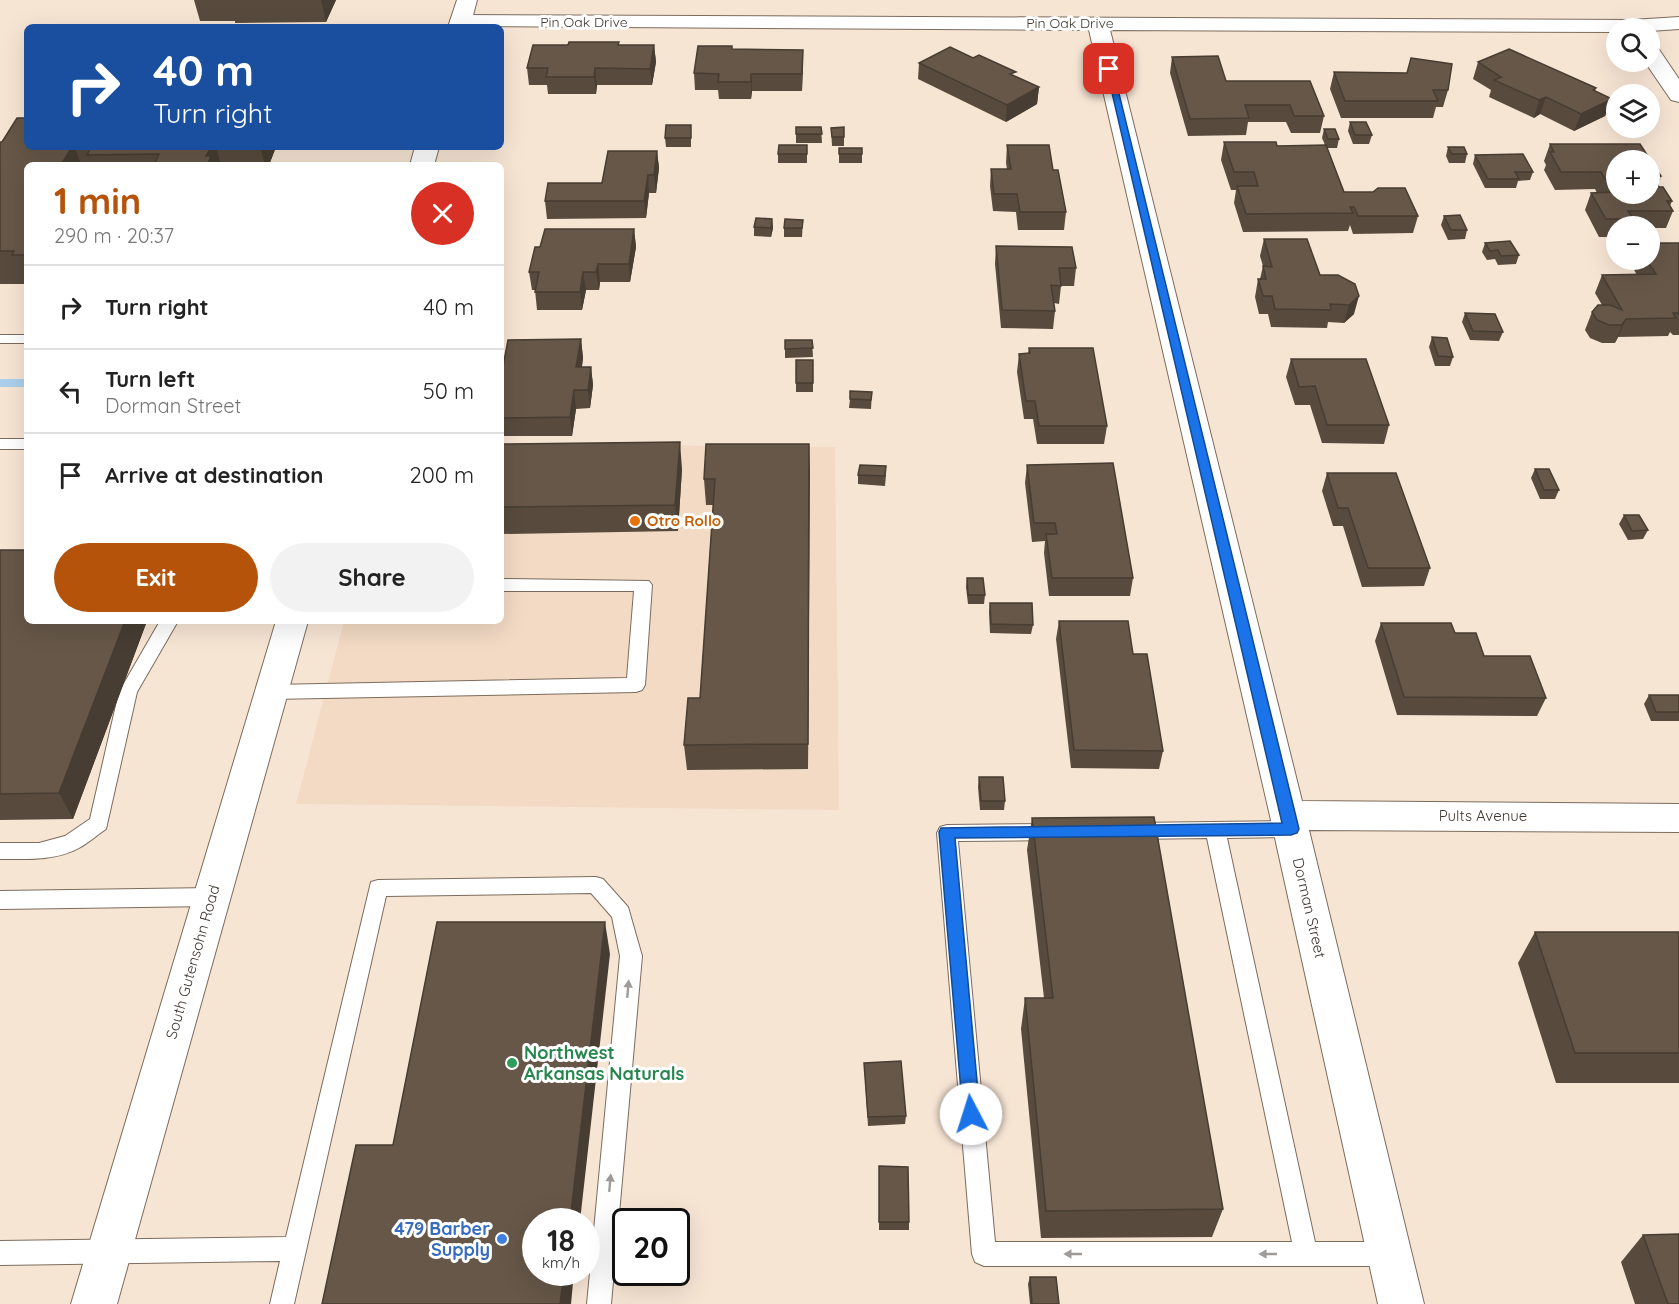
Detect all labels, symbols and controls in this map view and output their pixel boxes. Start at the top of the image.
street label: Pin Oak Drive [540,13,628,31]
street label: Pin Oak Drive [1026,14,1114,32]
map controls [1606,18,1660,270]
button: search [1606,18,1660,72]
pin [1083,43,1134,94]
text: 40 m [153,44,254,97]
icon: right [54,48,132,126]
icon: arrive [1092,52,1125,85]
button: layers [1606,84,1660,138]
text: Turn right [153,96,272,130]
button: + [1606,150,1660,204]
text: 1 min [54,178,141,223]
button: close [411,182,474,245]
button: − [1606,216,1660,270]
text: 290 m · 20:37 [54,223,174,248]
icon: right [54,291,87,324]
text: Turn right [105,293,209,321]
text: 40 m [423,293,474,321]
text: Turn left [105,365,195,393]
icon: left [54,375,87,408]
text: 50 m [423,377,474,405]
text: Dorman Street [105,393,241,418]
icon: arrive [54,459,87,492]
text: Arrive at destination [105,461,323,489]
text: 200 m [410,461,474,489]
place label: Otro Rollo [647,511,721,530]
marker: Otro Rollo [628,514,642,528]
button: Exit [54,543,258,612]
button: Share [270,543,474,612]
street label: Pults Avenue [1439,806,1527,825]
street label: Dorman Street [1289,856,1330,960]
street label: South Gutensohn Road [161,883,224,1041]
one-way arrow [623,979,633,998]
place label: Northwest Arkansas Naturals [524,1041,685,1085]
marker: Northwest Arkansas Naturals [505,1056,519,1070]
position arrow [939,1082,1003,1146]
one-way arrow [605,1173,615,1192]
speed limit sign: 20 [612,1208,690,1286]
place label: 479 Barber Supply [394,1217,490,1261]
text: 18 [547,1221,575,1259]
marker: 479 Barber Supply [495,1232,509,1246]
one-way arrow [1063,1249,1082,1259]
one-way arrow [1258,1249,1277,1259]
text: km/h [542,1253,580,1272]

